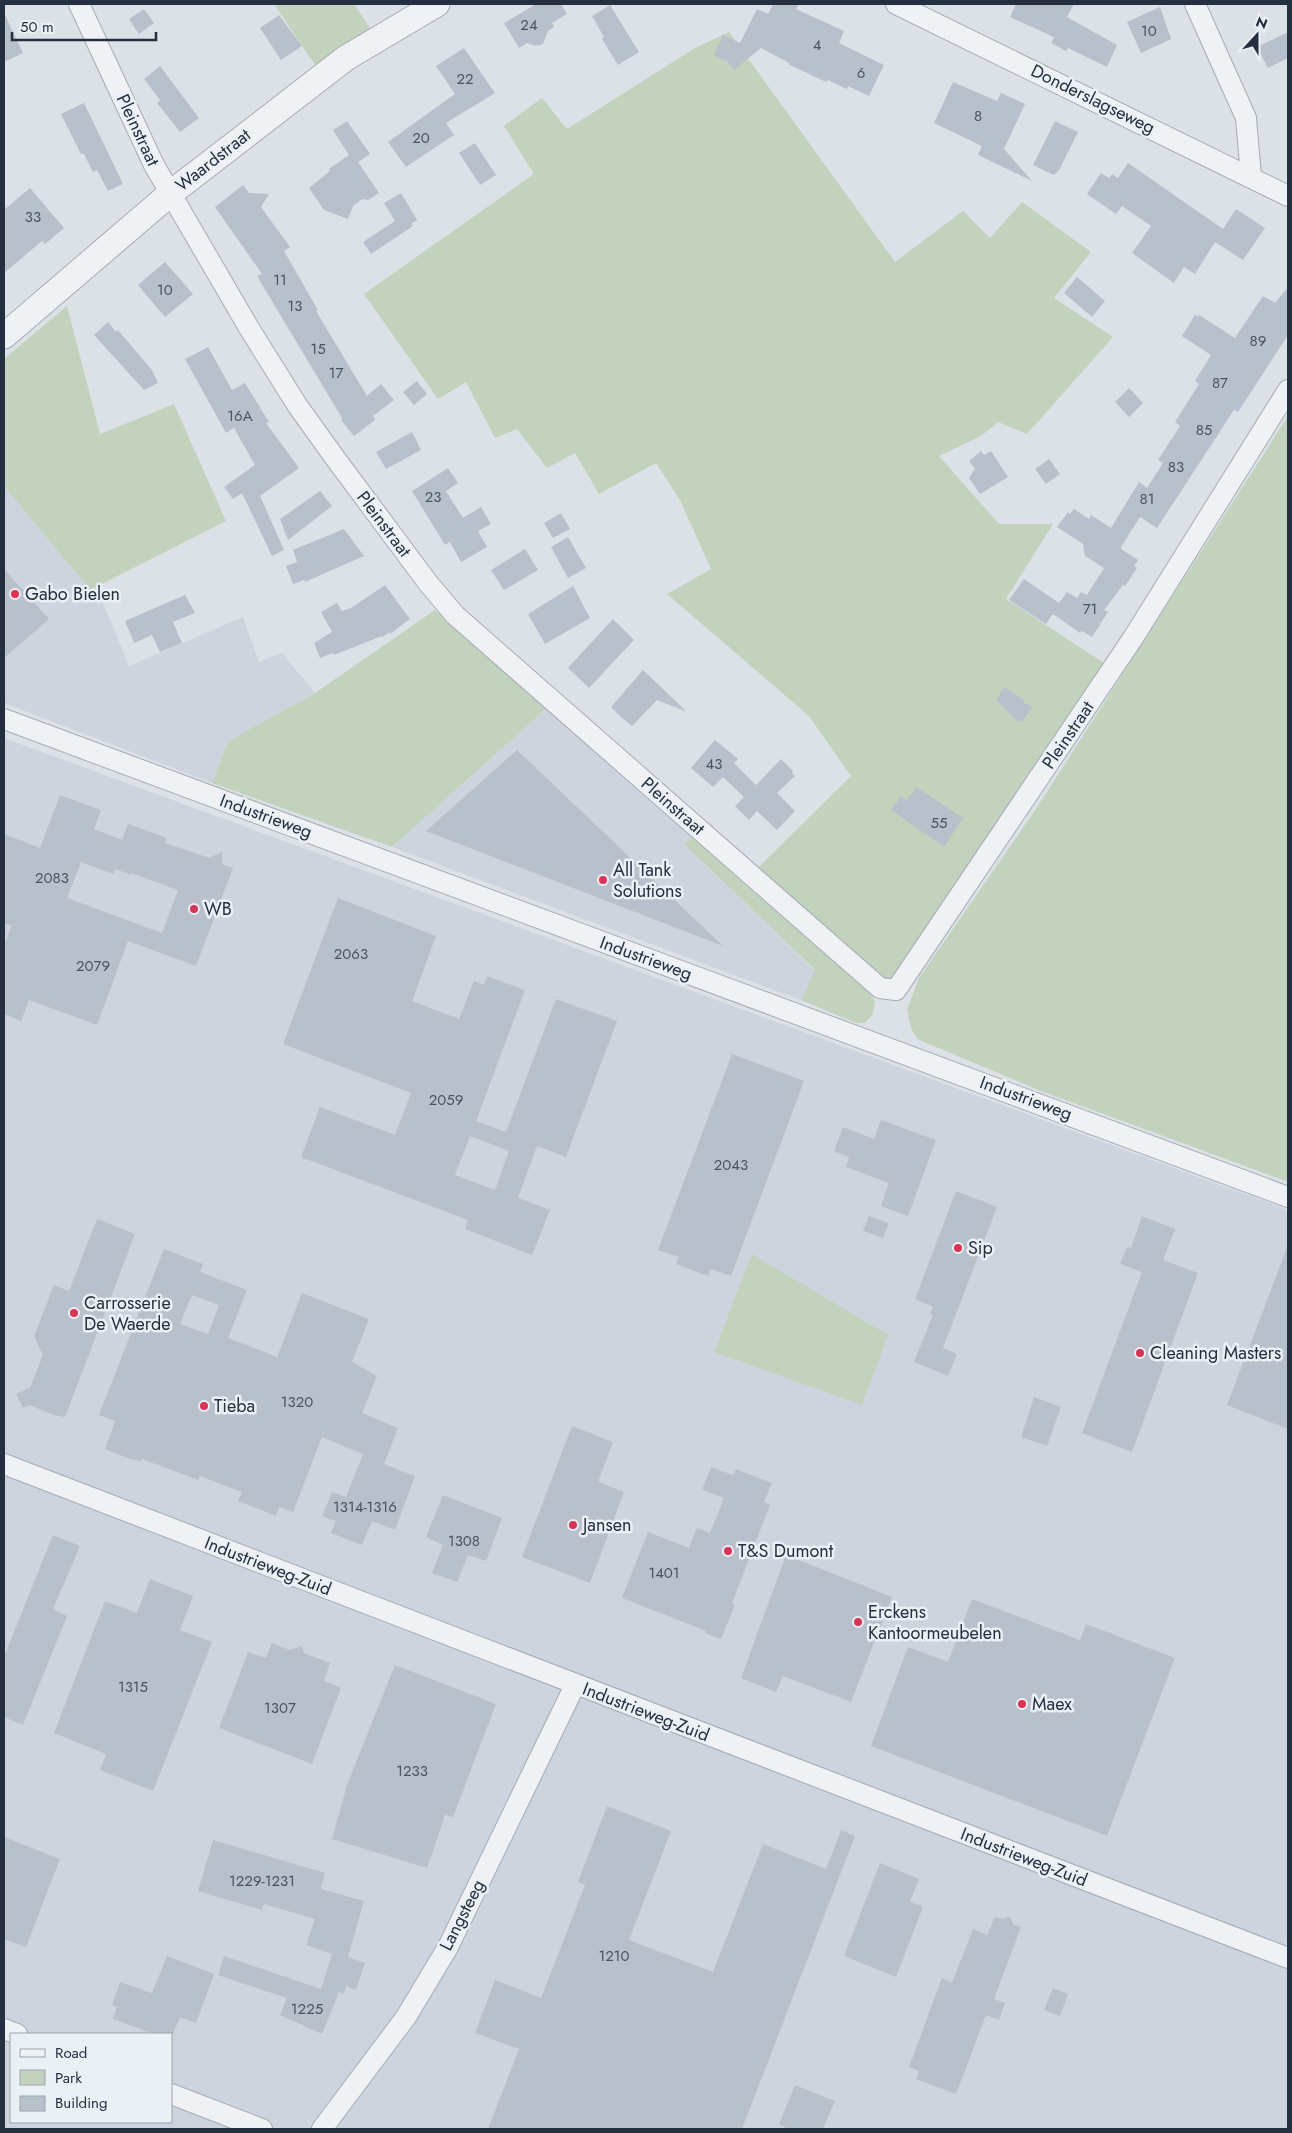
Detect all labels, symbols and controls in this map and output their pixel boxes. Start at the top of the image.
scale bar [12,10,156,42]
north arrow [1232,10,1282,60]
text: N [1253,12,1270,34]
house number: 24 [520,14,538,36]
text: 50 m [20,16,54,38]
house number: 10 [1141,20,1157,42]
house number: 4 [813,34,822,56]
street label: Donderslagseweg [1026,58,1160,140]
house number: 6 [857,62,865,84]
house number: 22 [456,68,474,90]
street label: Pleinstraat [110,90,166,171]
house number: 8 [974,105,982,127]
street label: Waardstraat [170,122,257,198]
house number: 20 [412,127,430,149]
house number: 33 [25,206,41,228]
house number: 11 [273,269,287,291]
house number: 10 [157,279,173,301]
house number: 13 [288,295,302,317]
house number: 89 [1250,330,1266,352]
house number: 15 [310,338,326,360]
house number: 17 [329,362,343,384]
house number: 87 [1212,372,1228,394]
house number: 16A [227,405,253,427]
house number: 85 [1196,419,1212,441]
house number: 83 [1168,456,1184,478]
street label: Pleinstraat [351,486,418,563]
house number: 23 [425,486,441,508]
house number: 81 [1140,488,1154,510]
place label: Gabo Bielen [25,581,120,607]
marker: Gabo Bielen [9,588,21,600]
house number: 71 [1083,598,1097,620]
street label: Pleinstraat [1036,695,1101,774]
house number: 43 [706,753,722,775]
street label: Pleinstraat [635,771,711,841]
street label: Industrieweg [216,787,316,845]
house number: 55 [931,812,947,834]
place label: All Tank Solutions [613,857,682,904]
house number: 2083 [35,867,69,889]
marker: All Tank Solutions [597,874,609,886]
place label: WB [204,896,232,922]
marker: WB [188,903,200,915]
street label: Industrieweg [596,929,696,987]
house number: 2063 [334,943,368,965]
house number: 2079 [76,955,110,977]
street label: Industrieweg [976,1069,1076,1127]
house number: 2059 [429,1089,463,1111]
house number: 2043 [714,1154,748,1176]
place label: Sip [968,1235,993,1261]
marker: Sip [952,1242,964,1254]
place label: Carrosserie De Waerde [84,1290,171,1337]
marker: Carrosserie De Waerde [68,1307,80,1319]
place label: Cleaning Masters [1150,1340,1281,1366]
marker: Cleaning Masters [1134,1347,1146,1359]
house number: 1320 [281,1391,313,1413]
place label: Tieba [214,1393,255,1419]
marker: Tieba [198,1400,210,1412]
house number: 1314-1316 [333,1496,397,1518]
place label: Jansen [581,1512,631,1538]
marker: Jansen [567,1519,579,1531]
street label: Industrieweg-Zuid [201,1530,335,1602]
house number: 1308 [448,1530,480,1552]
place label: T&S Dumont [738,1538,834,1564]
marker: T&S Dumont [722,1545,734,1557]
house number: 1401 [648,1562,680,1584]
place label: Erckens Kantoormeubelen [868,1599,1002,1646]
marker: Erckens Kantoormeubelen [852,1616,864,1628]
house number: 1315 [118,1676,148,1698]
street label: Industrieweg-Zuid [579,1676,713,1748]
place label: Maex [1032,1691,1072,1717]
house number: 1307 [264,1697,296,1719]
marker: Maex [1016,1698,1028,1710]
house number: 1233 [396,1760,428,1782]
street label: Industrieweg-Zuid [957,1821,1091,1893]
house number: 1229-1231 [229,1870,295,1892]
street label: Langsteeg [433,1875,491,1955]
house number: 1210 [598,1945,630,1967]
house number: 1225 [291,1998,323,2020]
legend [10,2033,172,2123]
text: Road [55,2042,87,2064]
text: Park [55,2067,82,2089]
text: Building [55,2092,107,2114]

